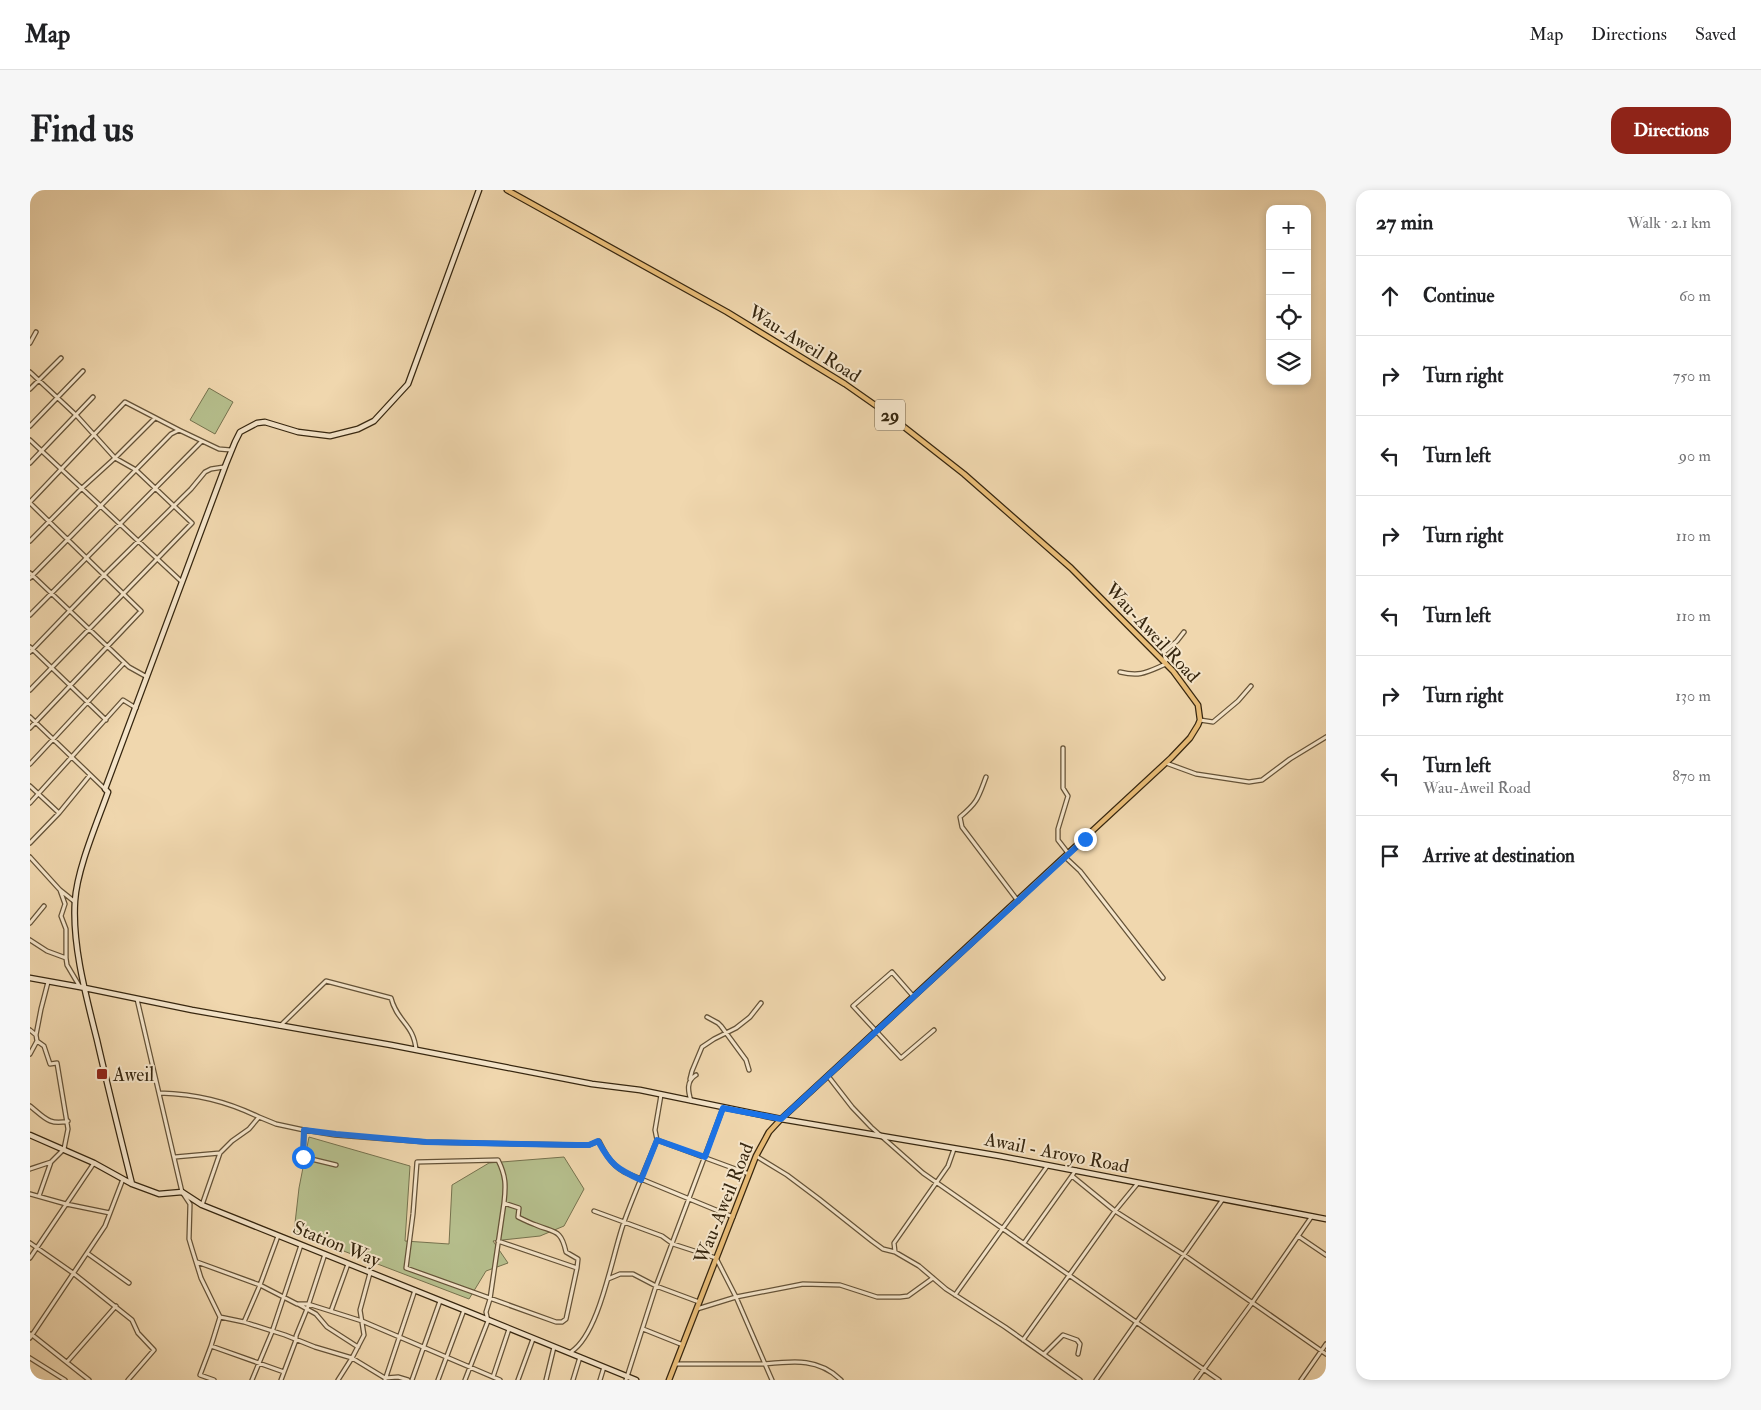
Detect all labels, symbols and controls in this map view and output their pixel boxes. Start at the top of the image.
text: Map [25,19,70,50]
text: Map [1530,23,1563,46]
text: Directions [1591,23,1667,46]
text: Saved [1695,23,1736,46]
button: Directions [1611,107,1731,154]
text: Find us [30,108,134,152]
map controls [1266,205,1311,385]
button: + [1266,205,1311,250]
text: 27 min [1376,209,1433,236]
text: Walk · 2.1 km [1628,213,1711,233]
button: − [1266,250,1311,295]
icon: ahead [1376,282,1404,310]
text: Continue [1423,284,1494,308]
text: 60 m [1679,286,1711,306]
button: locate [1266,295,1311,340]
street label: Wau-Aweil Road [743,299,866,388]
button: layers [1266,340,1311,385]
icon: right [1376,362,1404,390]
text: Turn right [1423,364,1503,388]
text: 750 m [1673,366,1711,386]
road number: 29 [875,400,905,430]
icon: left [1376,442,1404,470]
text: Turn left [1423,444,1491,468]
text: 90 m [1679,446,1711,466]
icon: right [1376,522,1404,550]
text: Turn right [1423,524,1503,548]
text: 110 m [1676,526,1711,546]
street label: Wau-Aweil Road [1099,577,1205,688]
icon: left [1376,602,1404,630]
text: Turn left [1423,604,1491,628]
text: 110 m [1676,606,1711,626]
icon: right [1376,682,1404,710]
text: Turn right [1423,684,1503,708]
text: 130 m [1675,686,1711,706]
text: Turn left [1423,754,1491,778]
icon: left [1376,762,1404,790]
text: 870 m [1672,766,1711,786]
text: Wau-Aweil Road [1423,778,1531,798]
route end [1074,828,1097,851]
icon: arrive [1376,842,1404,870]
text: Arrive at destination [1423,844,1575,868]
place label: Aweil [112,1063,154,1087]
marker: Aweil [95,1067,109,1081]
street label: Awail - Aroyo Road [982,1127,1132,1179]
street label: Wau-Aweil Road [688,1139,759,1268]
route start [292,1146,315,1169]
street label: Station Way [289,1216,384,1273]

